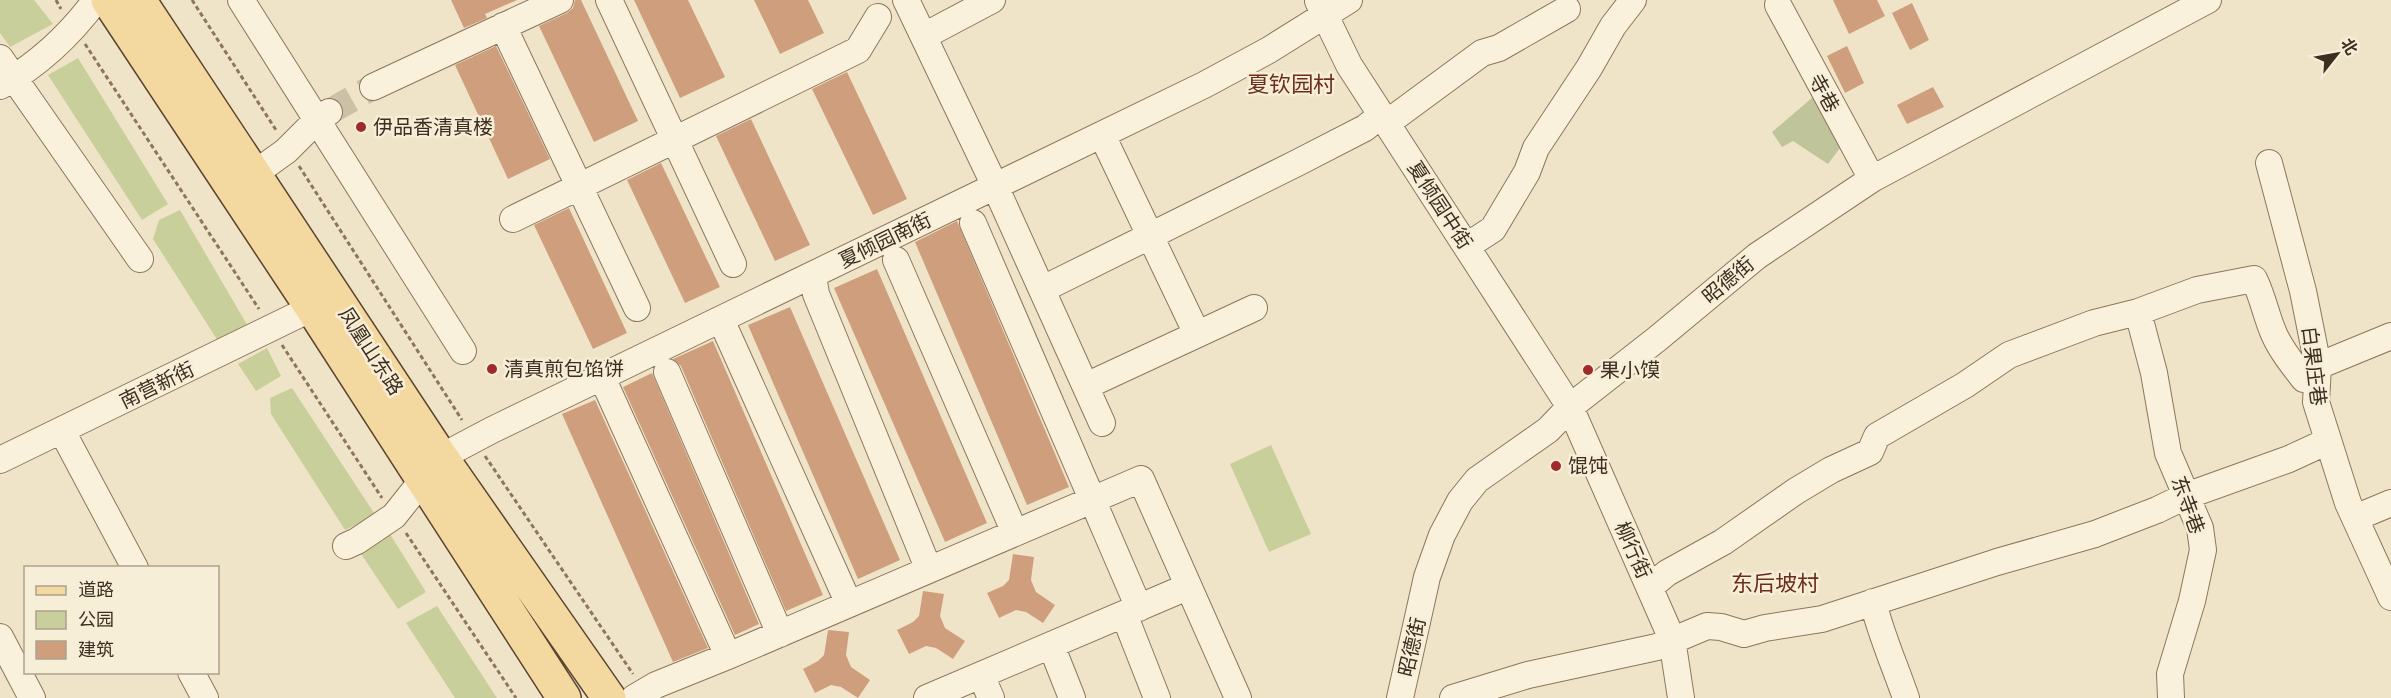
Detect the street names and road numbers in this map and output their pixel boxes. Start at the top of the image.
street label: 寺巷 [1804,70,1844,116]
street label: 夏倾园中街 [1403,157,1477,253]
street label: 夏倾园南街 [835,207,935,273]
street label: 昭德街 [1697,252,1759,308]
street label: 凤凰山东路 [334,303,408,399]
street label: 白果庄巷 [2297,325,2331,407]
street label: 南营新街 [116,357,198,413]
street label: 东寺巷 [2166,473,2210,537]
street label: 柳行街 [1610,518,1656,582]
street label: 昭德街 [1394,615,1430,679]

